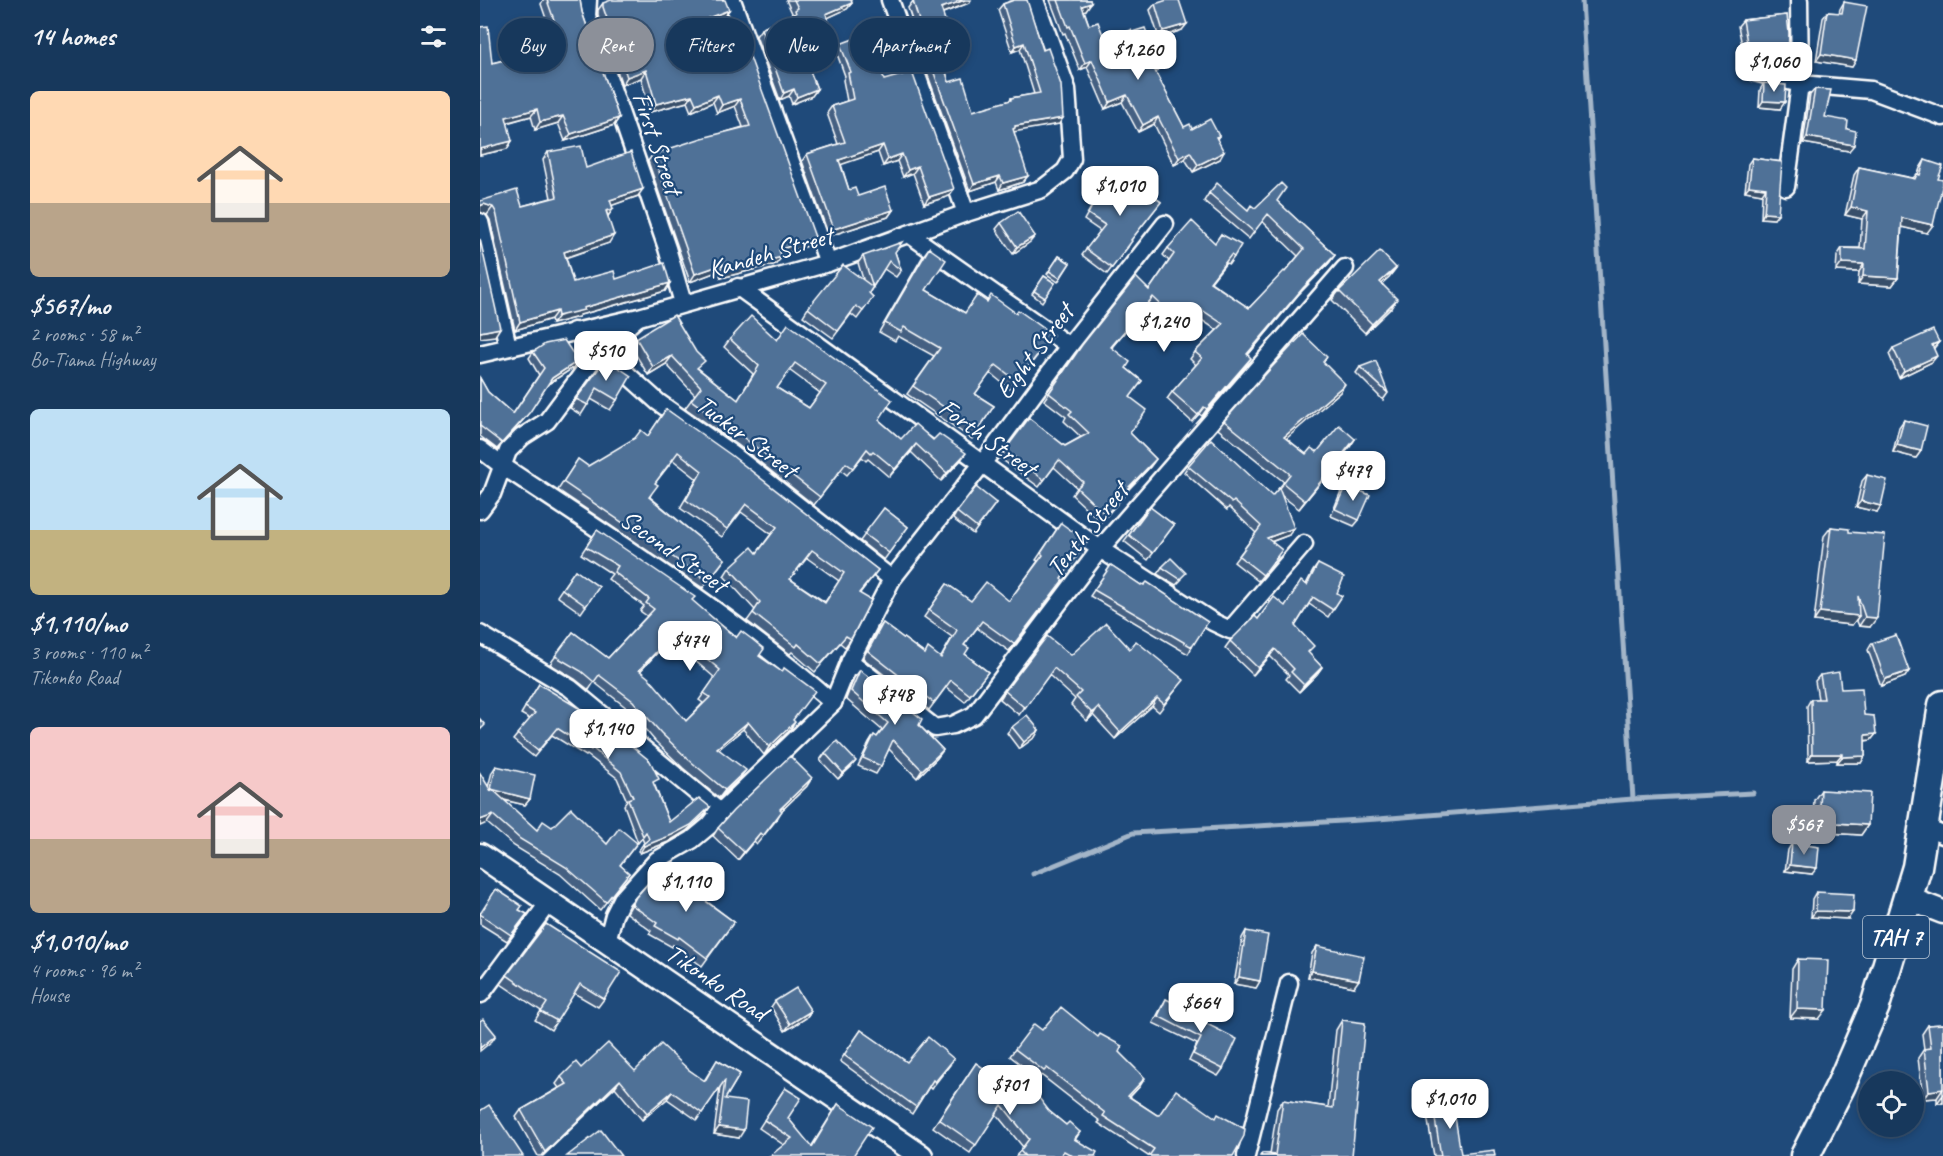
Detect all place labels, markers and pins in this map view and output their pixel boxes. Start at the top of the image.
pin: $1,260 [1089,30,1187,81]
pin: $1,060 [1725,42,1823,93]
pin: $1,010 [1071,166,1169,217]
pin: $1,240 [1115,302,1213,353]
pin: $510 [570,331,642,382]
pin: $479 [1317,451,1389,502]
pin: $474 [654,621,726,672]
pin: $748 [859,675,931,726]
pin: $1,140 [559,709,657,760]
pin: $567 [1768,805,1840,856]
pin: $1,110 [637,862,735,913]
pin: $664 [1165,983,1237,1034]
pin: $701 [974,1065,1046,1116]
pin: $1,010 [1401,1079,1499,1130]

